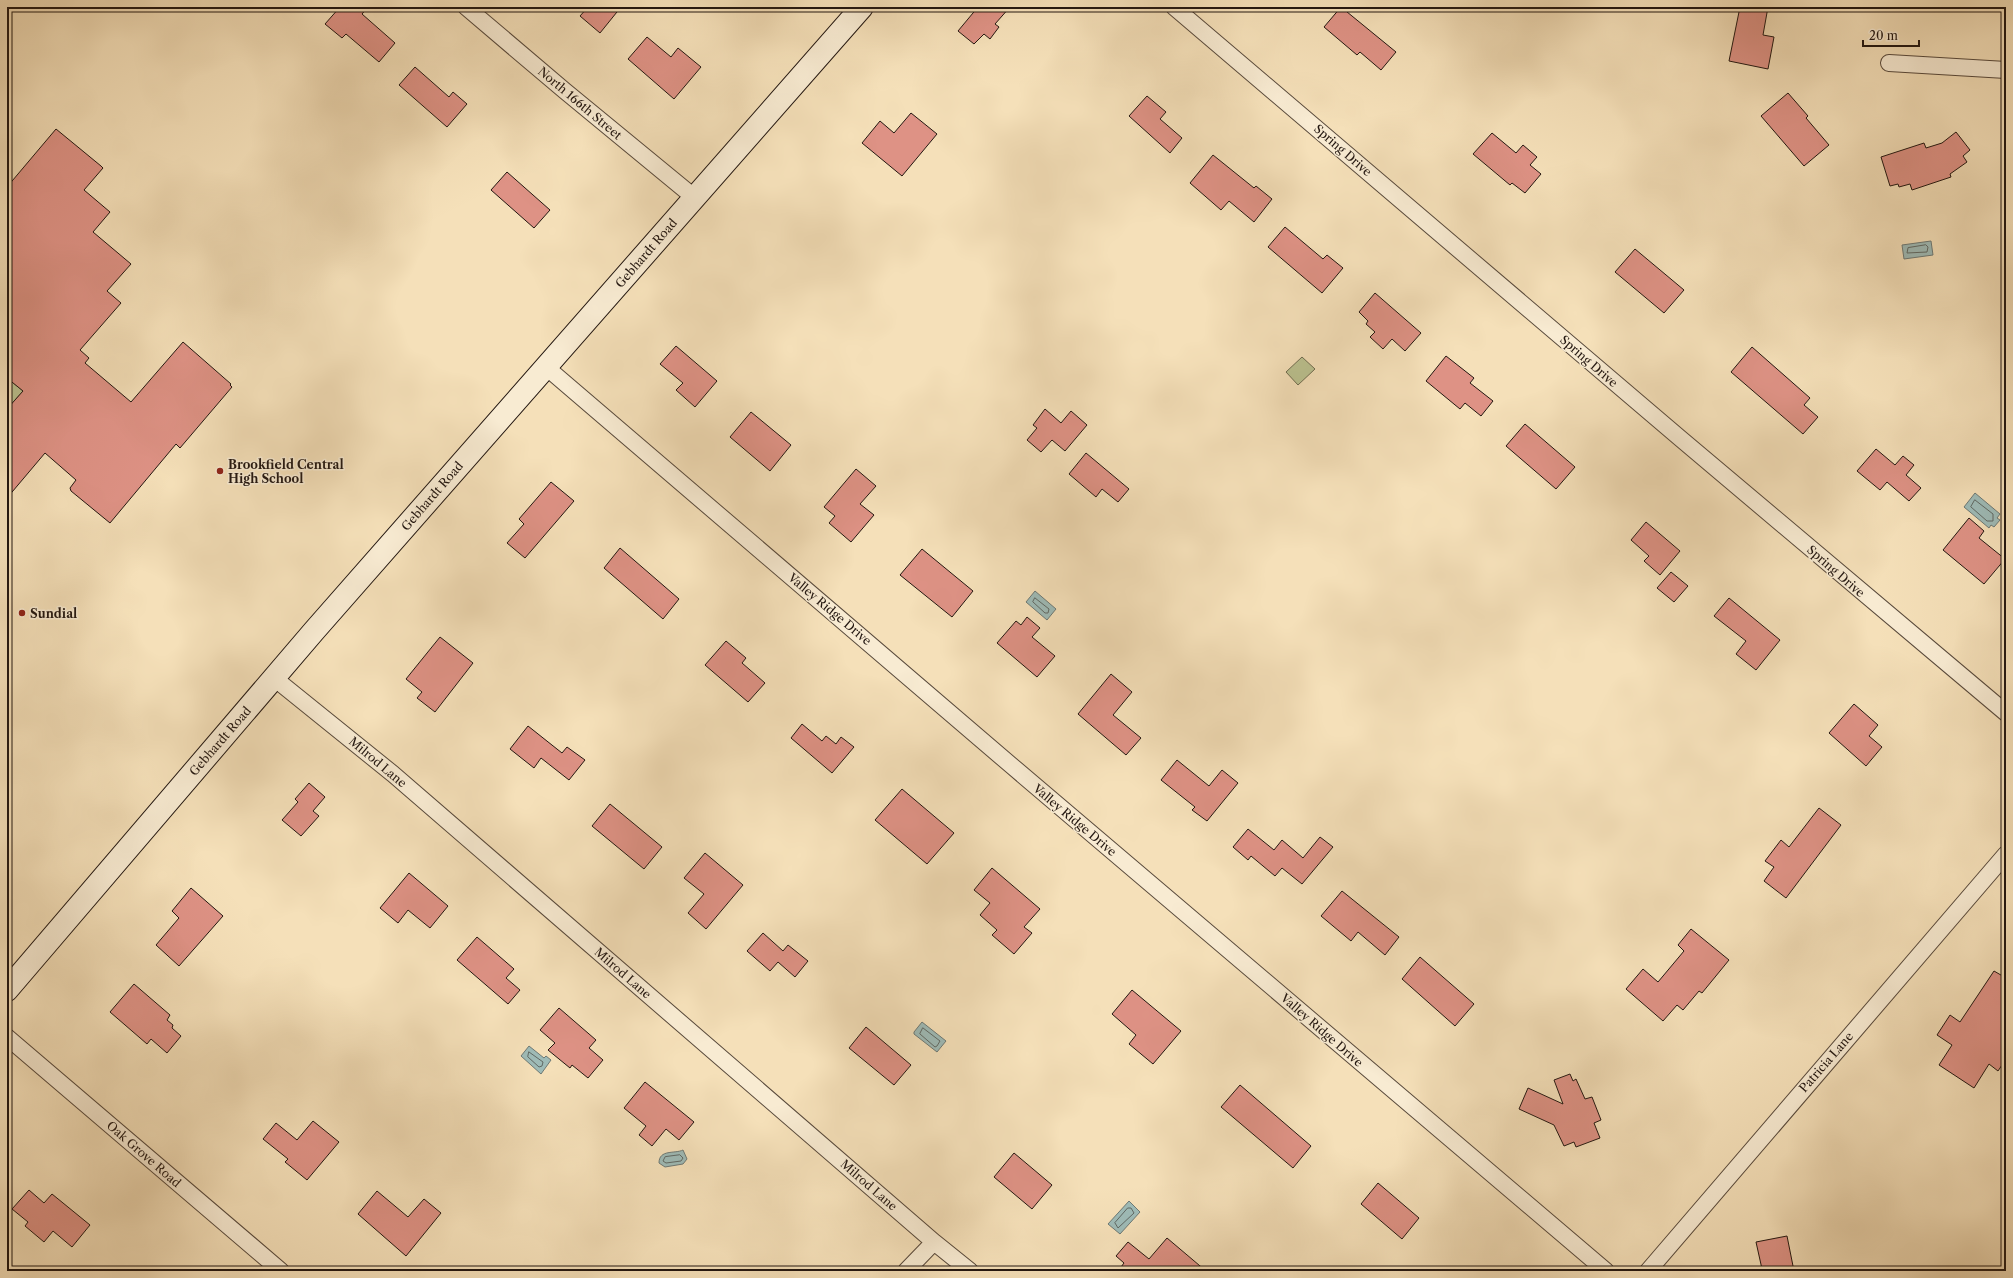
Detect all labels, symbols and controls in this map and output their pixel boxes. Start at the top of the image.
scale bar [1863,22,1919,48]
text: 20 m [1869,28,1898,43]
street label: North 166th Street [535,63,626,143]
street label: Spring Drive [1311,121,1375,179]
street label: Gebhardt Road [612,215,681,291]
street label: Spring Drive [1557,332,1621,390]
place label: Brookfield Central High School [228,457,344,486]
street label: Gebhardt Road [398,458,467,534]
marker: Brookfield Central High School [215,466,225,476]
street label: Spring Drive [1804,542,1868,600]
street label: Valley Ridge Drive [785,569,875,648]
place label: Sundial [30,606,77,621]
marker: Sundial [17,608,27,618]
street label: Gebhardt Road [186,703,255,779]
street label: Milrod Lane [346,734,410,791]
street label: Valley Ridge Drive [1030,780,1120,859]
street label: Milrod Lane [591,944,655,1002]
street label: Valley Ridge Drive [1277,990,1366,1070]
street label: Patricia Lane [1796,1029,1856,1095]
street label: Oak Grove Road [104,1118,185,1191]
street label: Milrod Lane [837,1156,901,1214]

